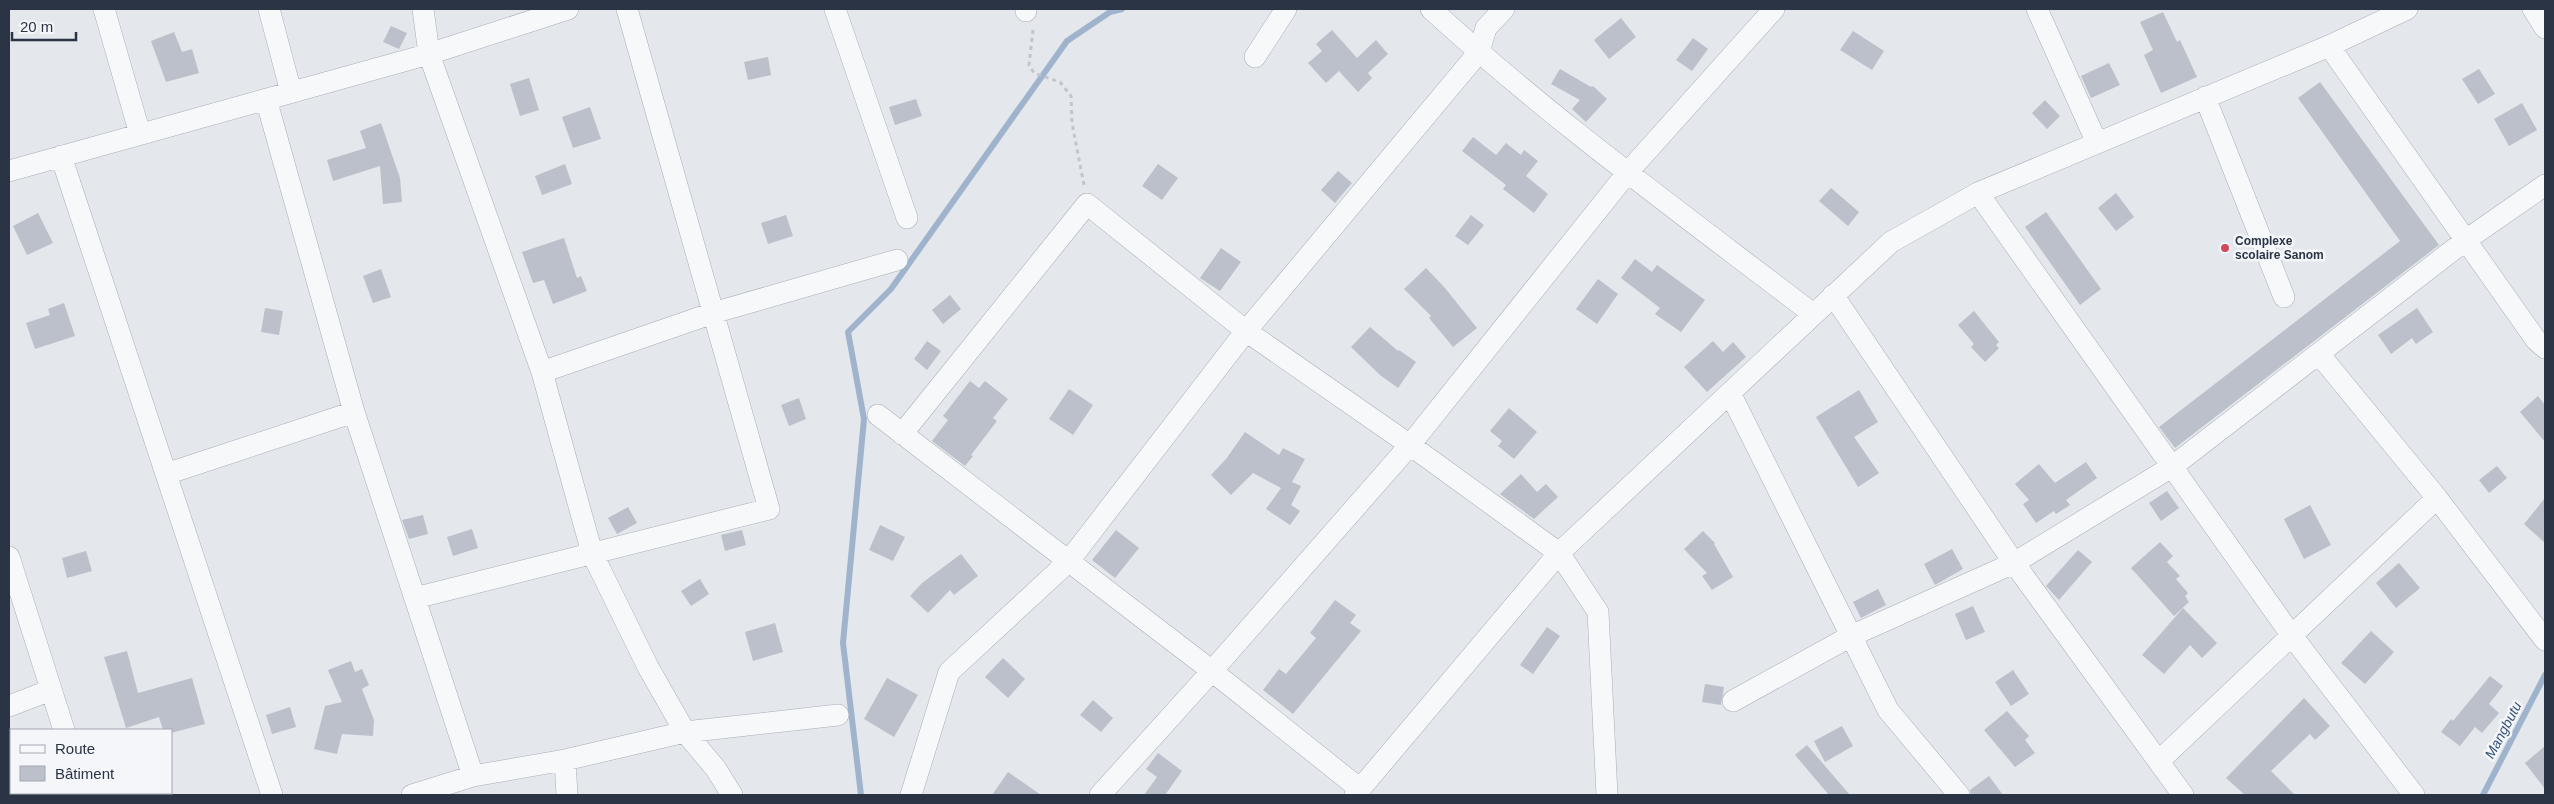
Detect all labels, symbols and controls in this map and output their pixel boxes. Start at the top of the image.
scale bar [12,10,76,42]
text: 20 m [20,18,53,35]
place label: Complexe scolaire Sanom [2235,234,2324,262]
marker: Complexe scolaire Sanom [2219,242,2231,254]
water label: Mangbutu [2481,699,2525,761]
legend [10,729,172,794]
text: Route [55,740,95,757]
text: Bâtiment [55,765,115,782]

